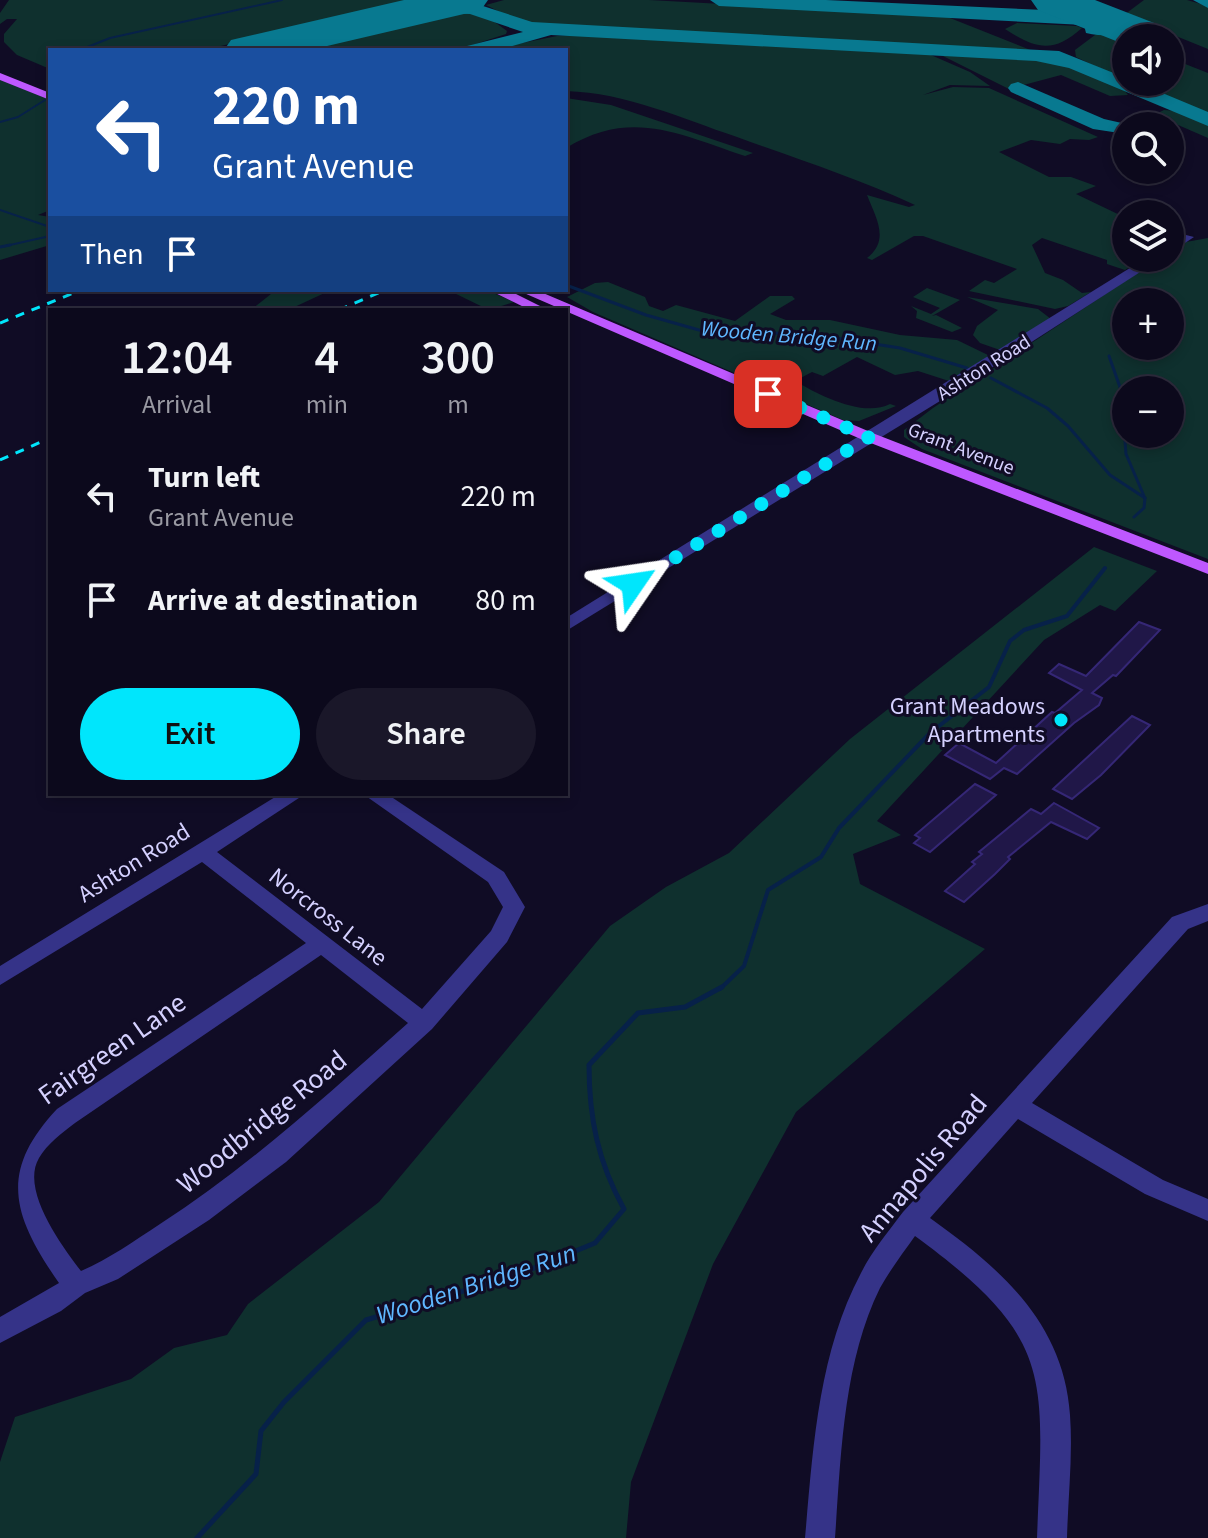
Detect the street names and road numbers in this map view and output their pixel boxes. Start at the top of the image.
street label: Ashton Road [932,328,1036,408]
street label: Grant Avenue [904,416,1018,482]
street label: Ashton Road [71,815,197,911]
street label: Norcross Lane [261,859,395,975]
street label: Fairgreen Lane [30,983,194,1115]
street label: Woodbridge Road [168,1041,356,1203]
street label: Annapolis Road [849,1085,997,1251]

